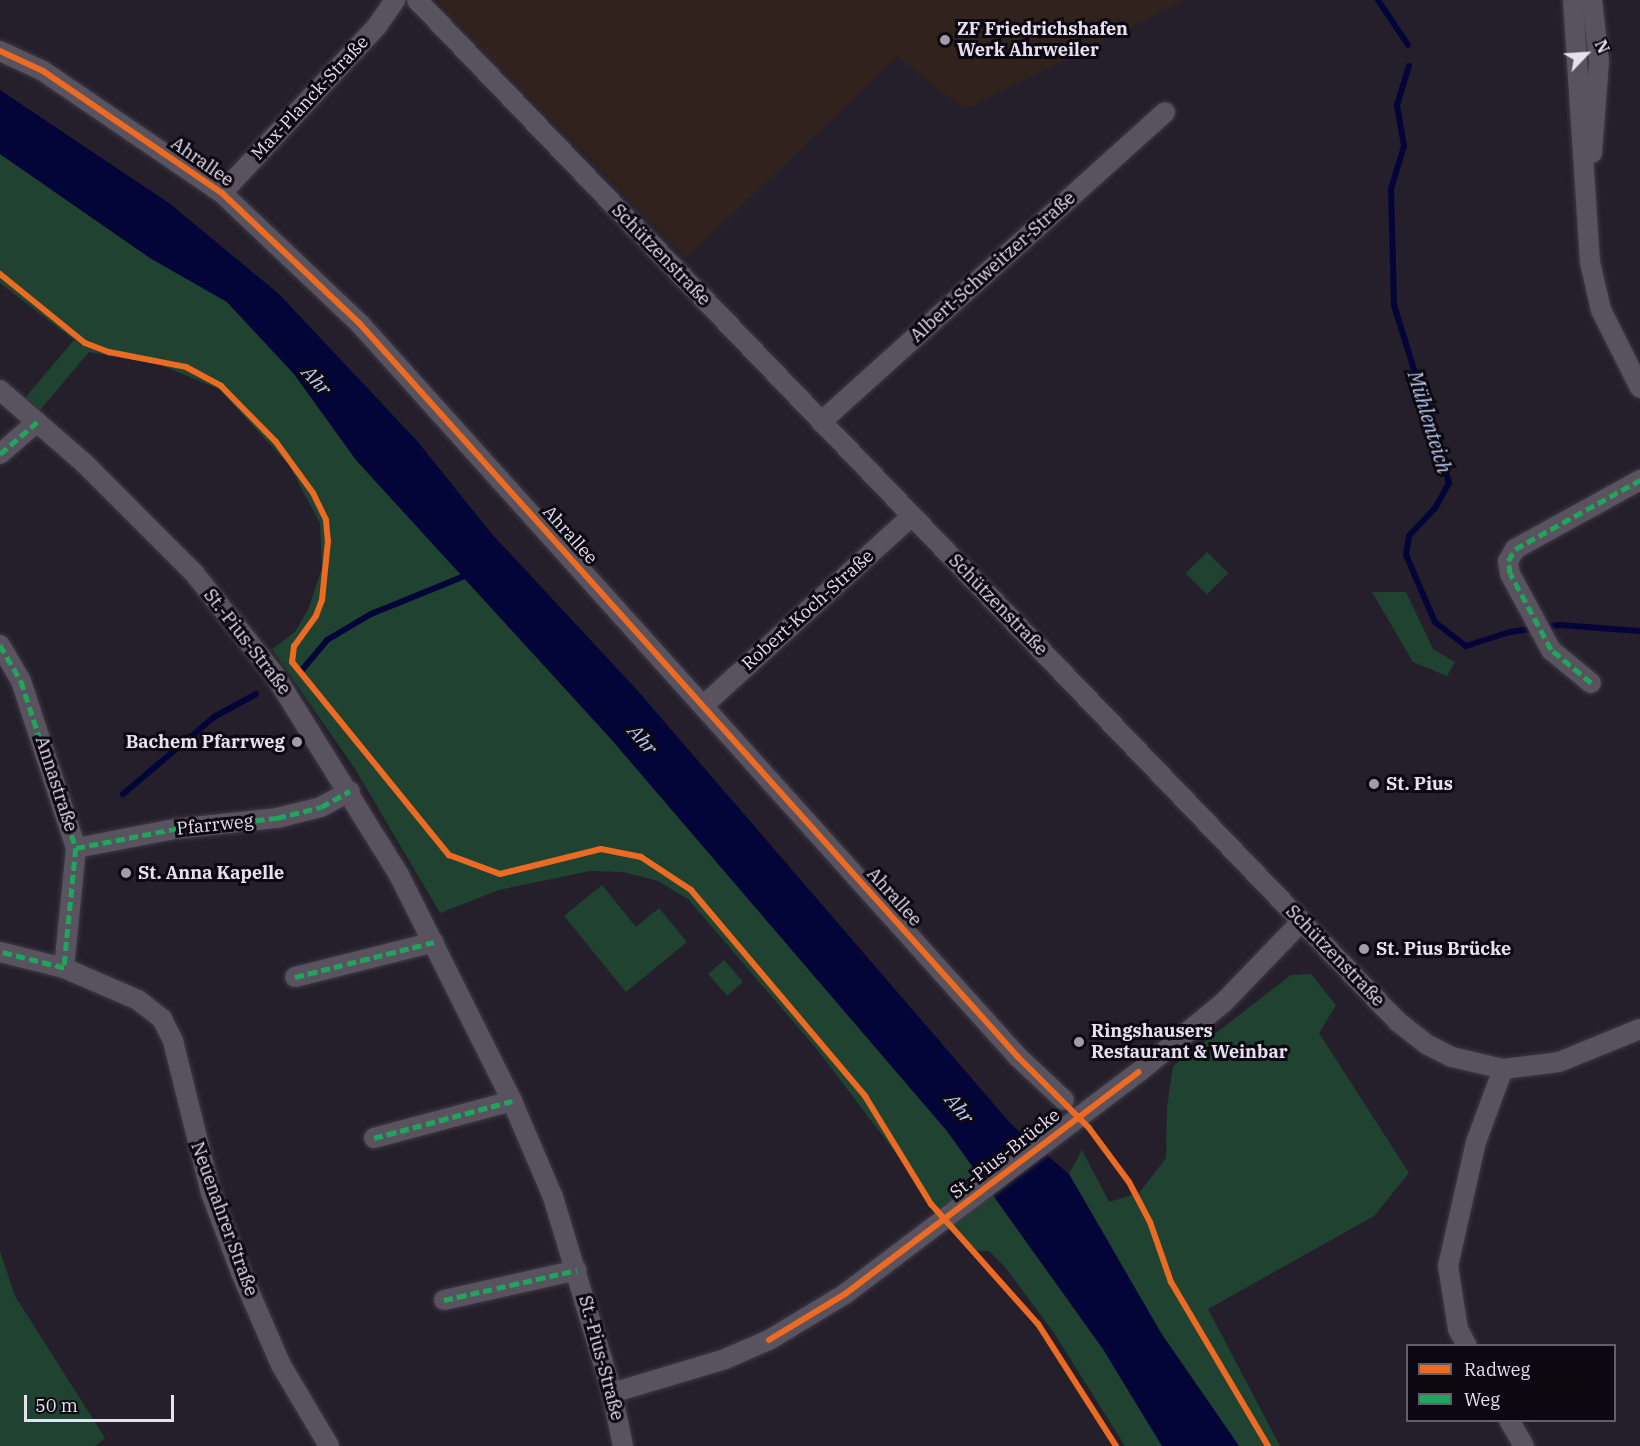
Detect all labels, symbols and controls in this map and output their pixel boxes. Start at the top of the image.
place label: ZF Friedrichshafen Werk Ahrweiler [957,19,1128,62]
north arrow [1556,24,1616,84]
street label: Max-Planck-Straße [247,31,373,165]
marker: ZF Friedrichshafen Werk Ahrweiler [938,33,952,47]
text: N [1591,36,1614,56]
street label: Ahrallee [167,133,237,191]
street label: Albert-Schweitzer-Straße [906,187,1080,347]
street label: Schützenstraße [607,200,715,310]
water label: Ahr [297,360,337,400]
water label: Mühlenteich [1403,368,1457,476]
street label: Ahrallee [538,501,602,569]
street label: Robert-Koch-Straße [738,545,878,675]
street label: Schützenstraße [944,550,1052,660]
street label: St.-Pius-Straße [199,585,295,699]
water label: Ahr [623,719,663,759]
place label: Bachem Pfarrweg [126,731,285,753]
street label: Annastraße [30,733,82,835]
marker: Bachem Pfarrweg [290,735,304,749]
place label: St. Pius [1386,773,1453,795]
marker: St. Pius [1367,777,1381,791]
street label: Pfarrweg [176,810,254,840]
place label: St. Anna Kapelle [138,862,284,884]
street label: Ahrallee [862,863,926,931]
marker: St. Anna Kapelle [119,866,133,880]
street label: Schützenstraße [1281,901,1389,1011]
place label: St. Pius Brücke [1376,938,1511,960]
marker: St. Pius Brücke [1357,942,1371,956]
place label: Ringshausers Restaurant & Weinbar [1091,1021,1288,1064]
marker: Ringshausers Restaurant & Weinbar [1072,1035,1086,1049]
water label: Ahr [941,1088,979,1128]
street label: St.-Pius-Brücke [946,1104,1064,1204]
street label: Neuenahrer Straße [186,1139,262,1299]
street label: St.-Pius-Straße [574,1293,628,1423]
legend [1406,1344,1616,1422]
text: Radweg [1464,1358,1530,1381]
scale bar [27,1383,177,1421]
text: Weg [1464,1388,1500,1411]
text: 50 m [35,1394,78,1417]

